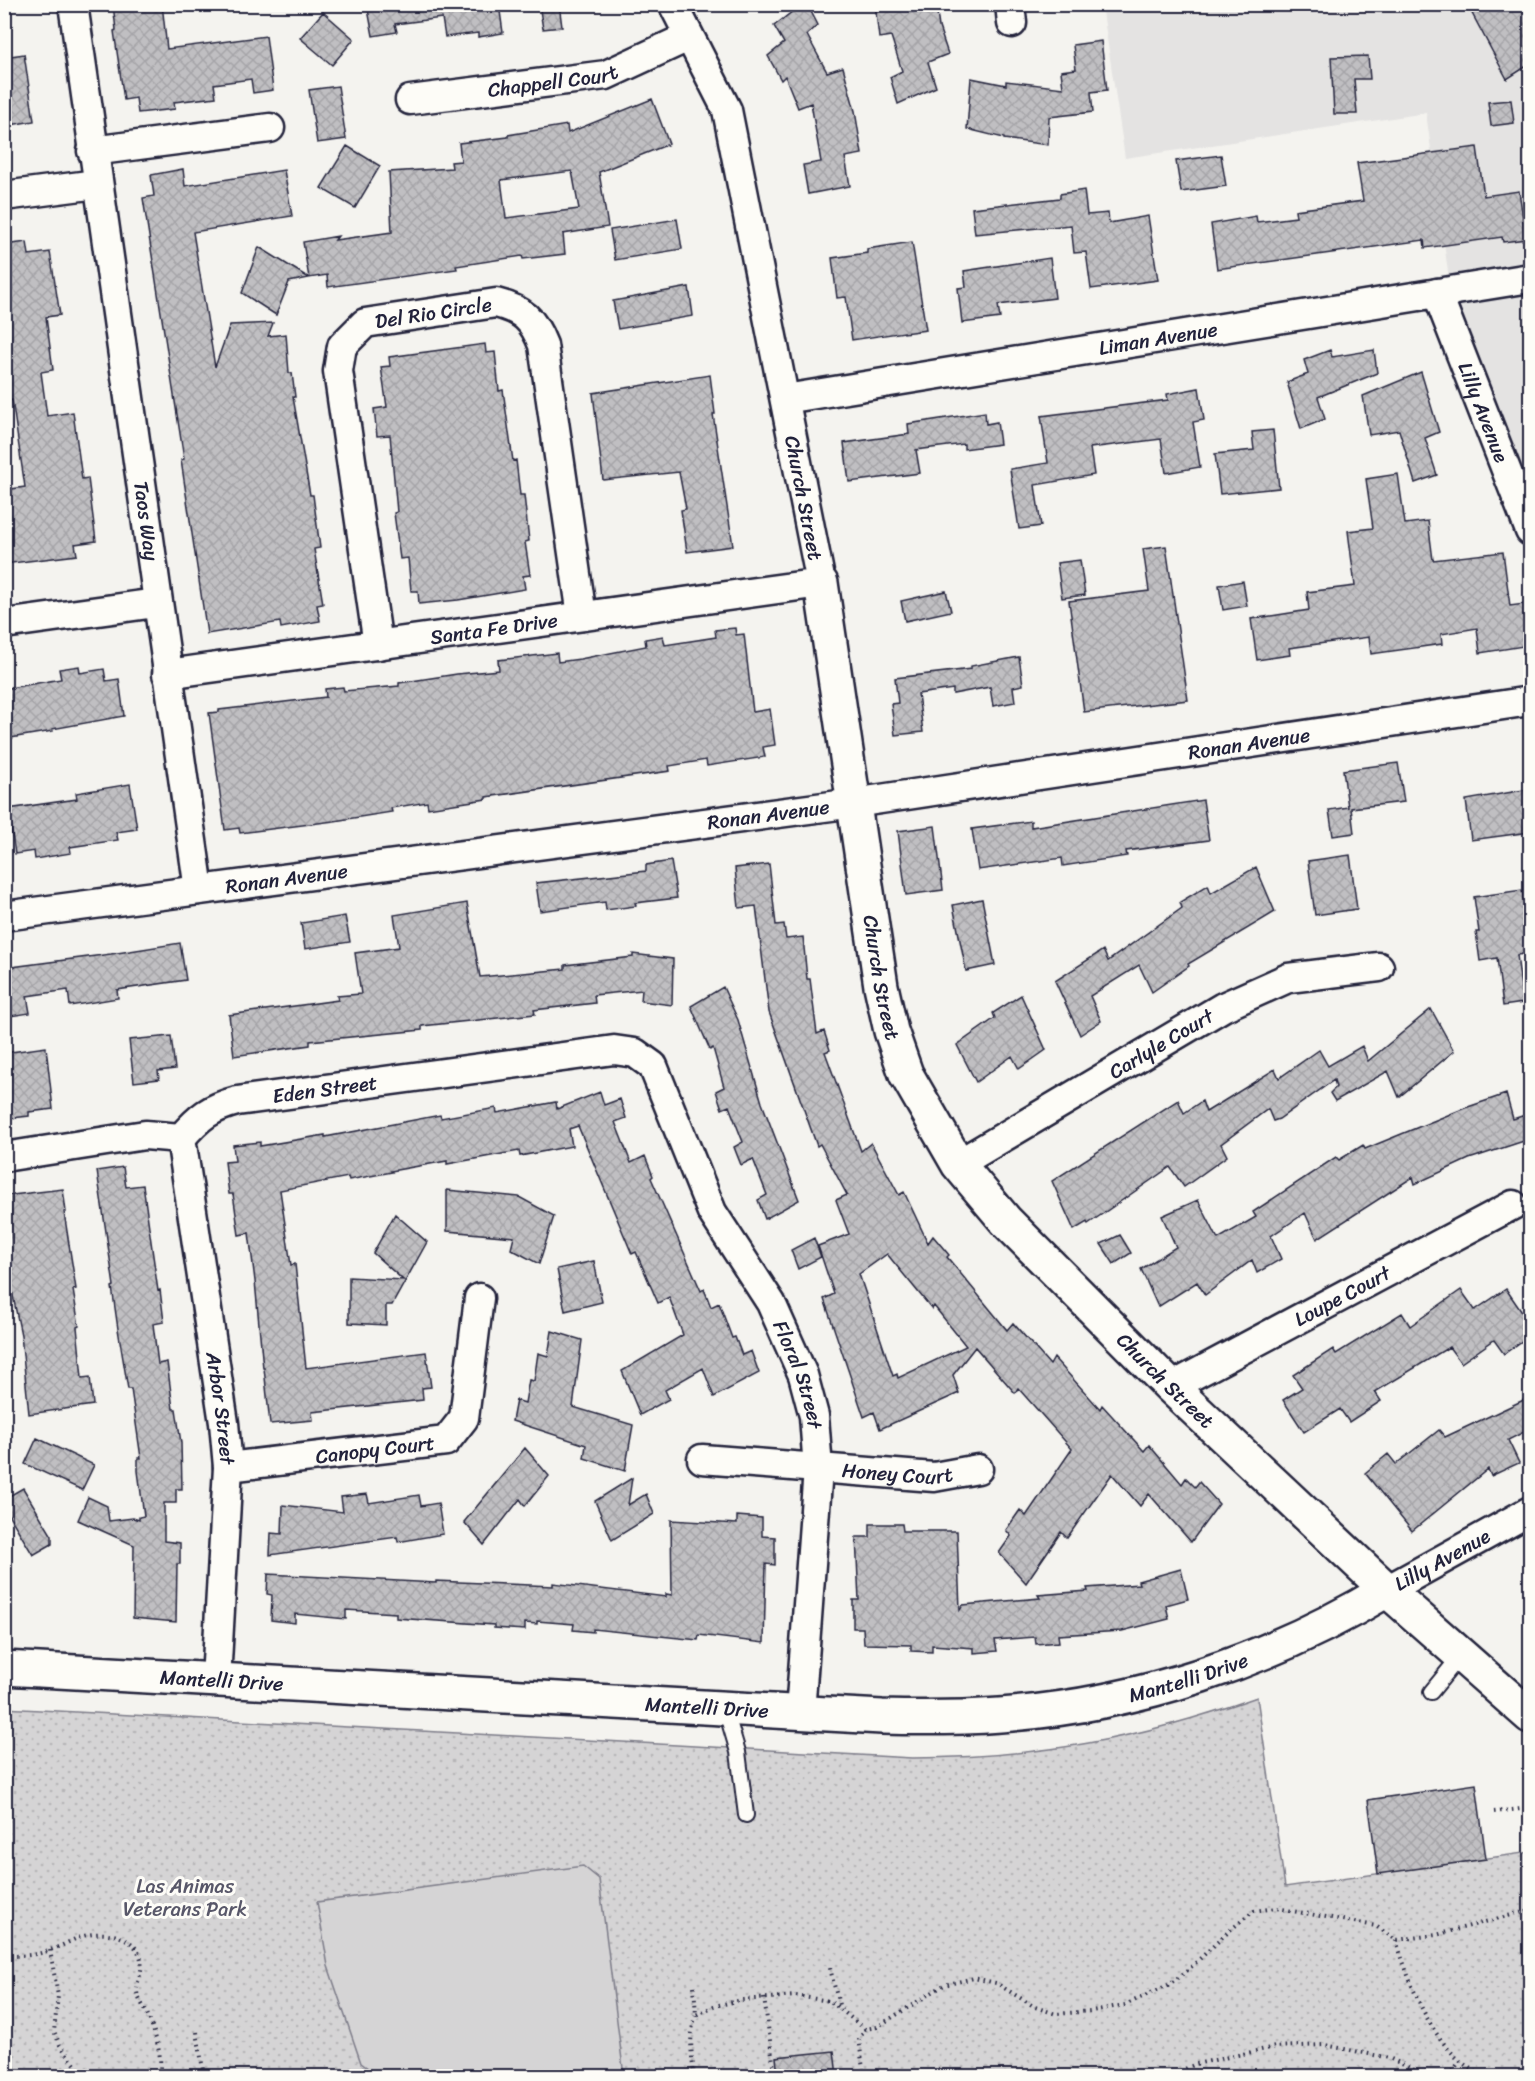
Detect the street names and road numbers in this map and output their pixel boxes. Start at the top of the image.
street label: Chappell Court [486,54,625,108]
street label: Del Rio Circle [373,287,494,339]
street label: Liman Avenue [1096,312,1220,366]
street label: Lilly Avenue [1448,357,1519,468]
street label: Church Street [774,433,833,564]
street label: Taos Way [123,479,169,564]
street label: Santa Fe Drive [428,603,560,655]
street label: Ronan Avenue [1186,717,1313,770]
street label: Ronan Avenue [705,789,832,840]
street label: Ronan Avenue [223,853,350,904]
street label: Church Street [853,913,910,1045]
street label: Carlyle Court [1102,999,1221,1089]
street label: Eden Street [270,1065,380,1114]
street label: Loupe Court [1288,1256,1398,1336]
street label: Floral Street [763,1315,832,1431]
street label: Church Street [1108,1324,1223,1438]
street label: Arbor Street [195,1349,245,1467]
street label: Canopy Court [314,1425,437,1474]
street label: Honey Court [841,1453,956,1495]
street label: Lilly Avenue [1388,1519,1497,1601]
street label: Mantelli Drive [1125,1643,1254,1713]
street label: Mantelli Drive [159,1660,284,1702]
street label: Mantelli Drive [644,1687,770,1729]

